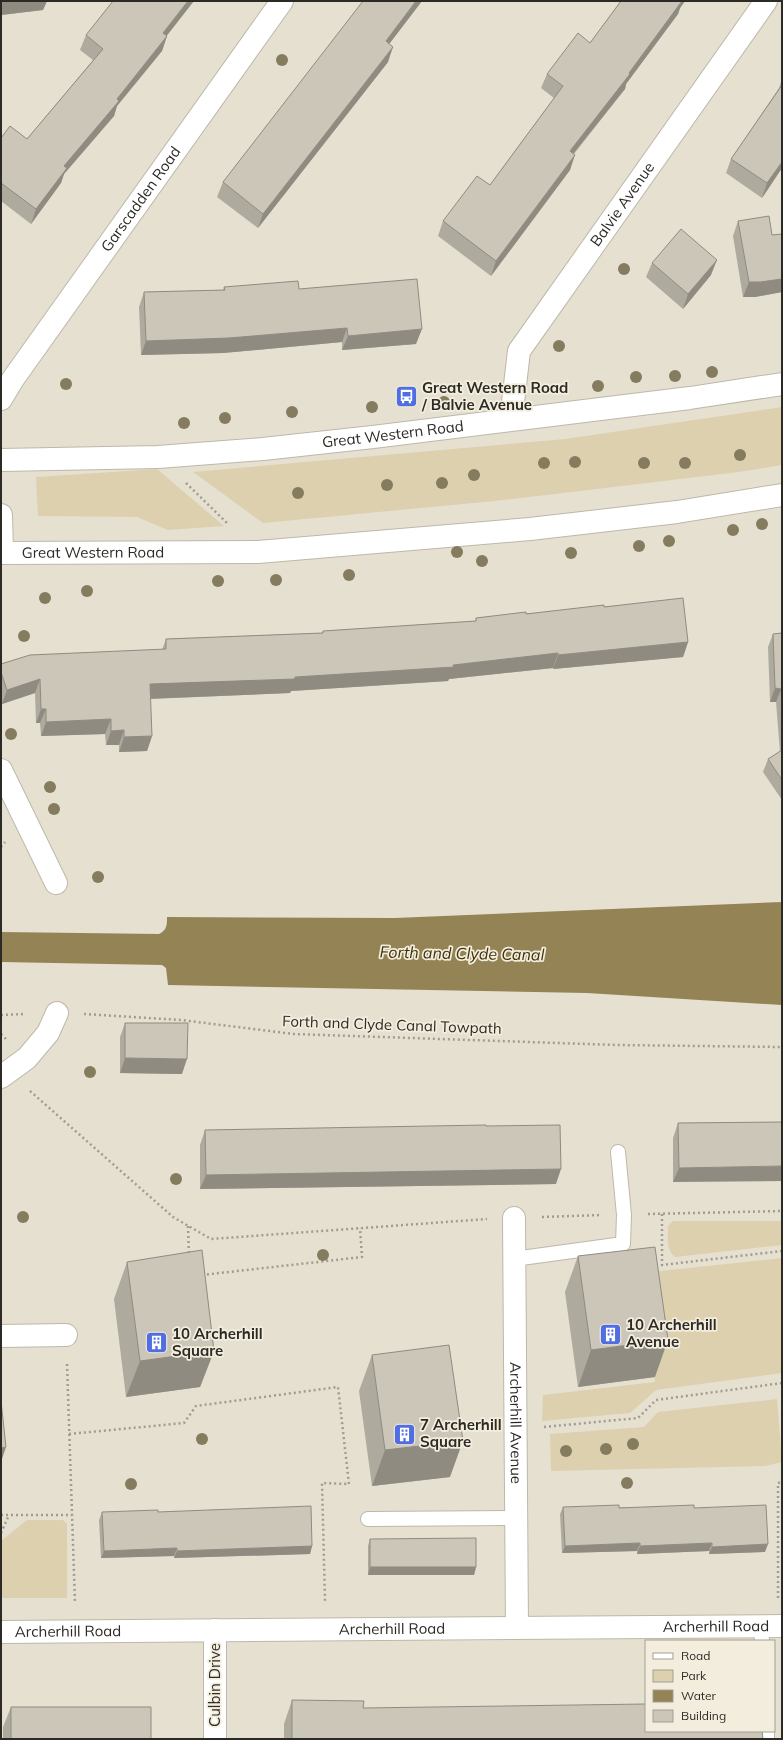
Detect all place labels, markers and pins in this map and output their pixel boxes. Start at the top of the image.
place label: Great Western Road / Balvie Avenue [421,378,568,414]
bus stop icon: Great Western Road / Balvie Avenue [394,384,420,410]
place label: 10 Archerhill Avenue [626,1315,717,1351]
building icon: 10 Archerhill Avenue [597,1321,623,1347]
place label: 10 Archerhill Square [172,1324,263,1360]
building icon: 10 Archerhill Square [144,1330,170,1356]
place label: 7 Archerhill Square [420,1415,502,1451]
building icon: 7 Archerhill Square [391,1421,417,1447]

